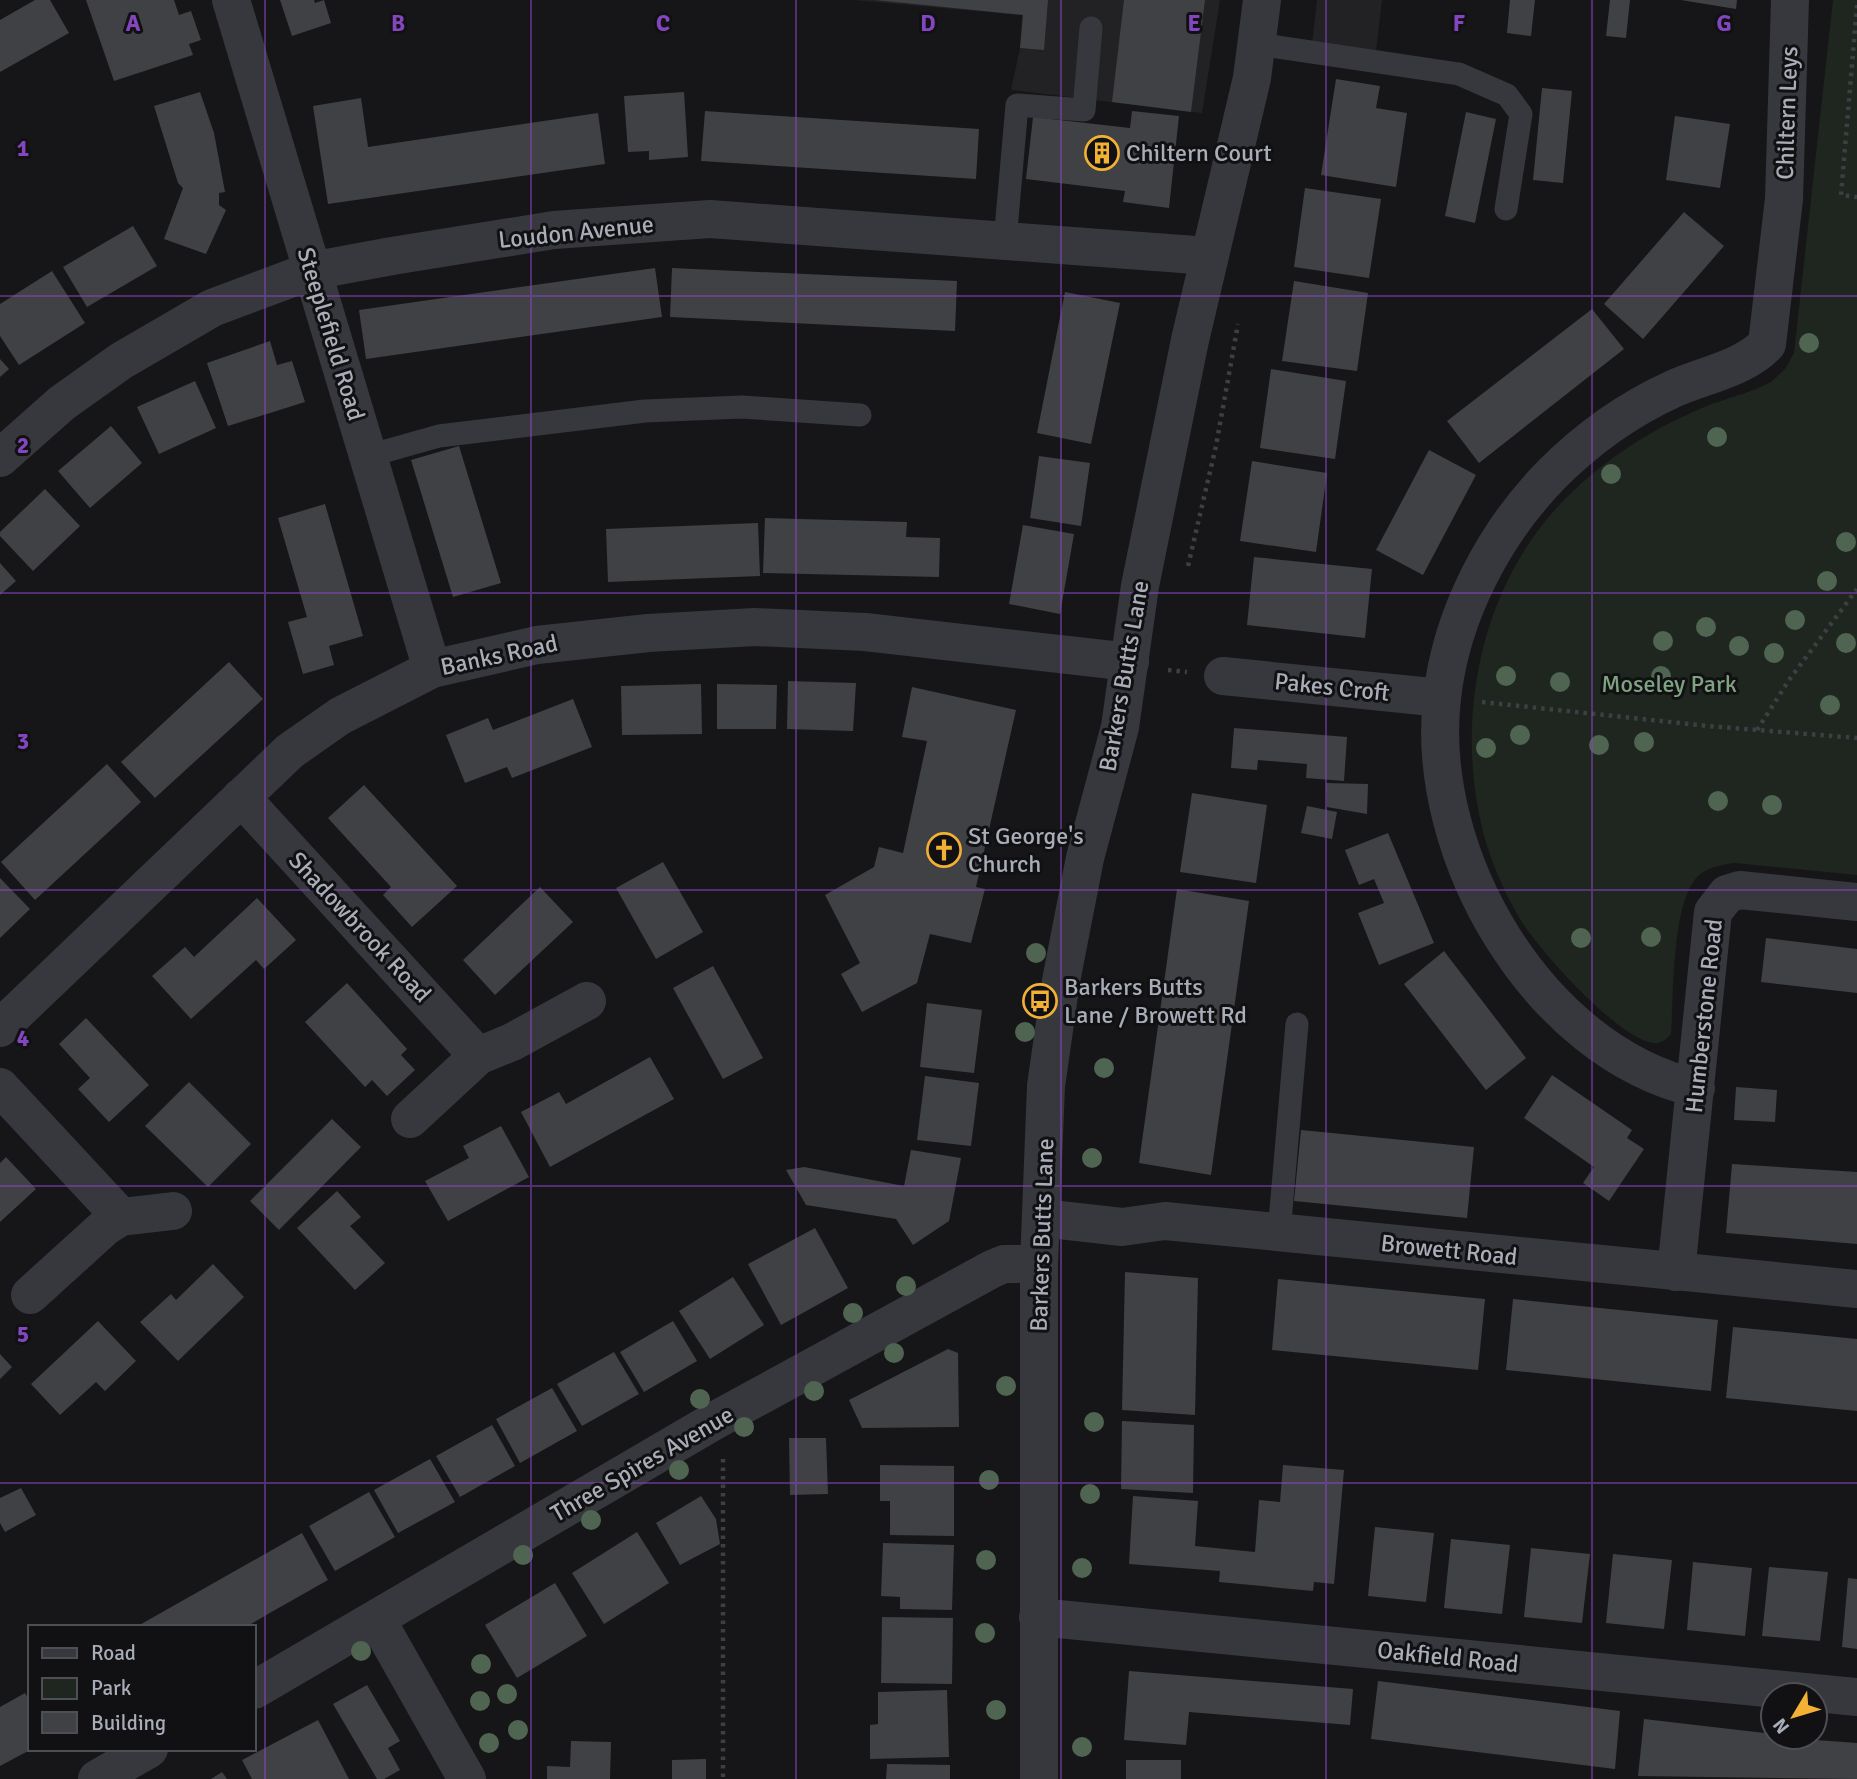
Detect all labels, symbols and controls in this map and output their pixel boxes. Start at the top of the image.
text: A [126,9,141,38]
text: B [391,9,405,38]
text: C [656,9,670,38]
text: D [920,9,936,38]
text: E [1187,9,1201,38]
text: F [1453,9,1465,38]
text: G [1716,9,1732,38]
street label: Chiltern Leys [1770,46,1804,180]
text: 1 [17,134,29,163]
building icon: Chiltern Court [1083,134,1121,172]
place label: Chiltern Court [1126,138,1272,168]
street label: Loudon Avenue [497,209,655,255]
street label: Steeplefield Road [290,244,372,424]
text: 2 [17,431,29,460]
street label: Barkers Butts Lane [1092,578,1156,774]
street label: Banks Road [438,628,560,682]
street label: Pakes Croft [1273,666,1391,708]
park label: Moseley Park [1601,669,1737,699]
text: 3 [17,727,29,756]
place label: St George's Church [968,821,1084,879]
church icon: St George's Church [925,831,963,869]
street label: Shadowbrook Road [282,845,438,1009]
street label: Humberstone Road [1679,918,1729,1114]
place label: Barkers Butts Lane / Browett Rd [1064,972,1247,1030]
bus stop icon: Barkers Butts Lane / Browett Rd [1021,982,1059,1020]
text: 4 [17,1024,29,1053]
street label: Barkers Butts Lane [1024,1138,1060,1332]
street label: Browett Road [1379,1228,1519,1272]
text: 5 [17,1320,29,1349]
street label: Three Spires Avenue [545,1399,739,1529]
legend [28,1625,256,1751]
street label: Oakfield Road [1376,1635,1520,1679]
text: Road [91,1640,136,1666]
text: Park [91,1675,132,1701]
north arrow [1759,1681,1829,1751]
text: Building [91,1710,166,1736]
text: N [1768,1713,1795,1738]

